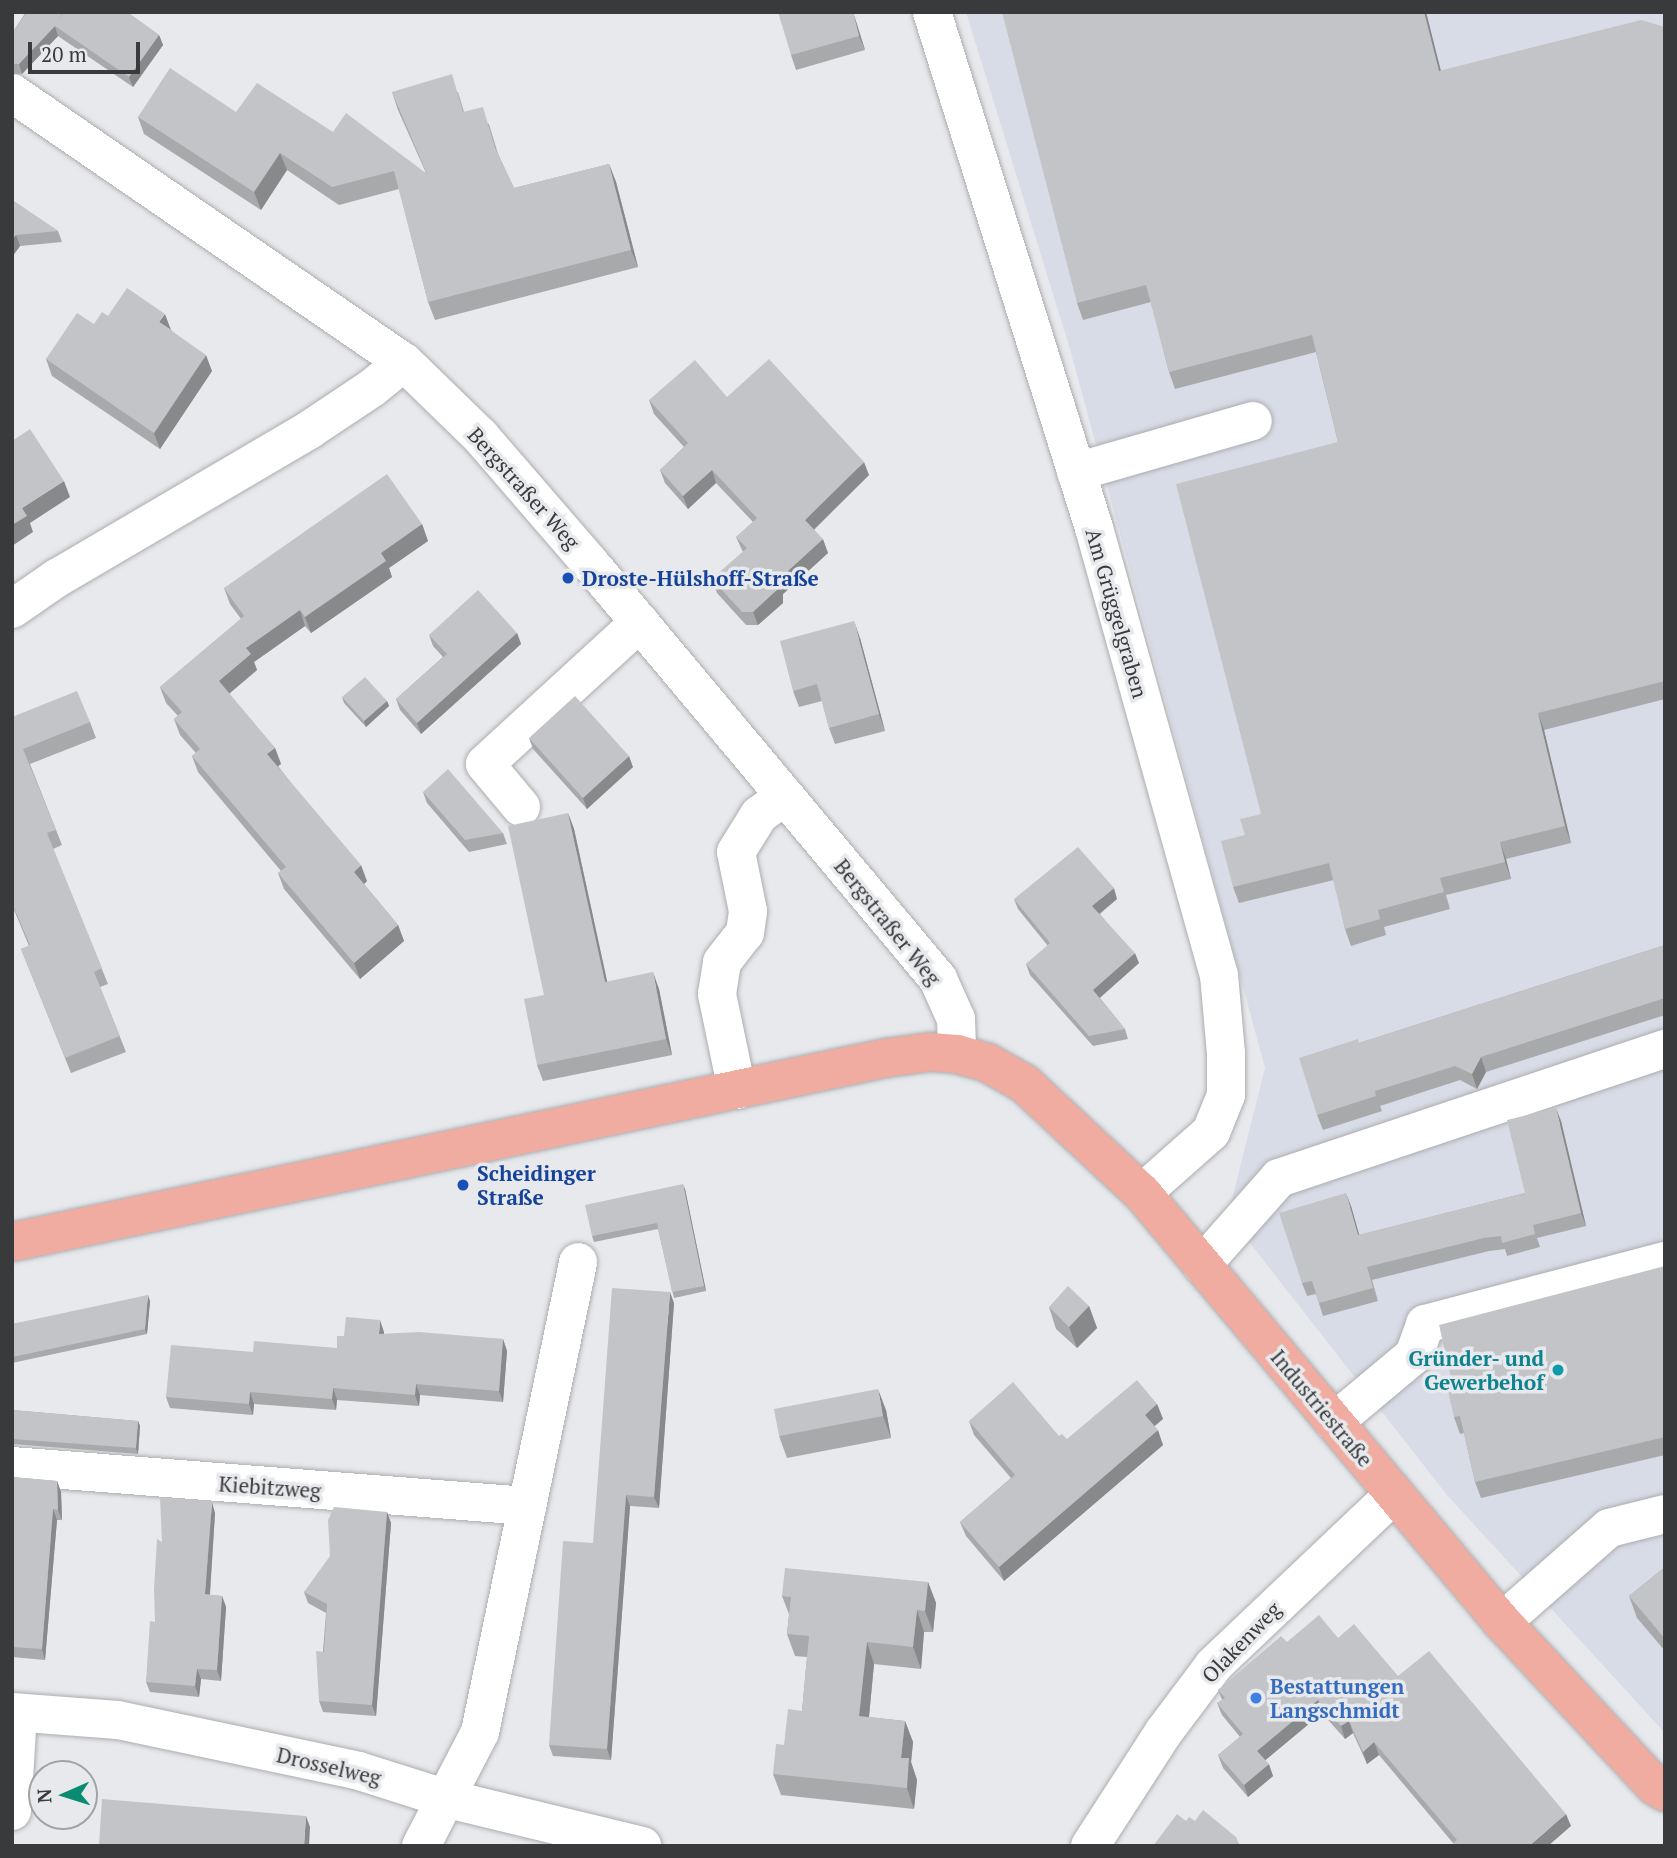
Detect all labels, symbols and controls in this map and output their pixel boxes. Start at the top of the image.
scale bar [32,28,144,72]
text: 20 m [41,40,87,68]
street label: Bergstraßer Weg [463,422,585,554]
street label: Am Grüggelgraben [1081,525,1153,701]
place label: Droste-Hülshoff-Straße [582,565,819,591]
marker: Droste-Hülshoff-Straße [560,570,576,586]
street label: Bergstraßer Weg [829,854,947,990]
place label: Scheidinger Straße [477,1160,596,1210]
marker: Scheidinger Straße [455,1177,471,1193]
street label: Industriestraße [1266,1344,1378,1472]
place label: Gründer- und Gewerbehof [1408,1345,1544,1395]
marker: Gründer- und Gewerbehof [1550,1362,1566,1378]
street label: Kiebitzweg [218,1471,322,1503]
street label: Olakenweg [1196,1596,1286,1688]
place label: Bestattungen Langschmidt [1270,1673,1404,1723]
marker: Bestattungen Langschmidt [1248,1690,1264,1706]
street label: Drosselweg [274,1742,384,1790]
north arrow [28,1760,98,1830]
text: N [31,1788,56,1804]

